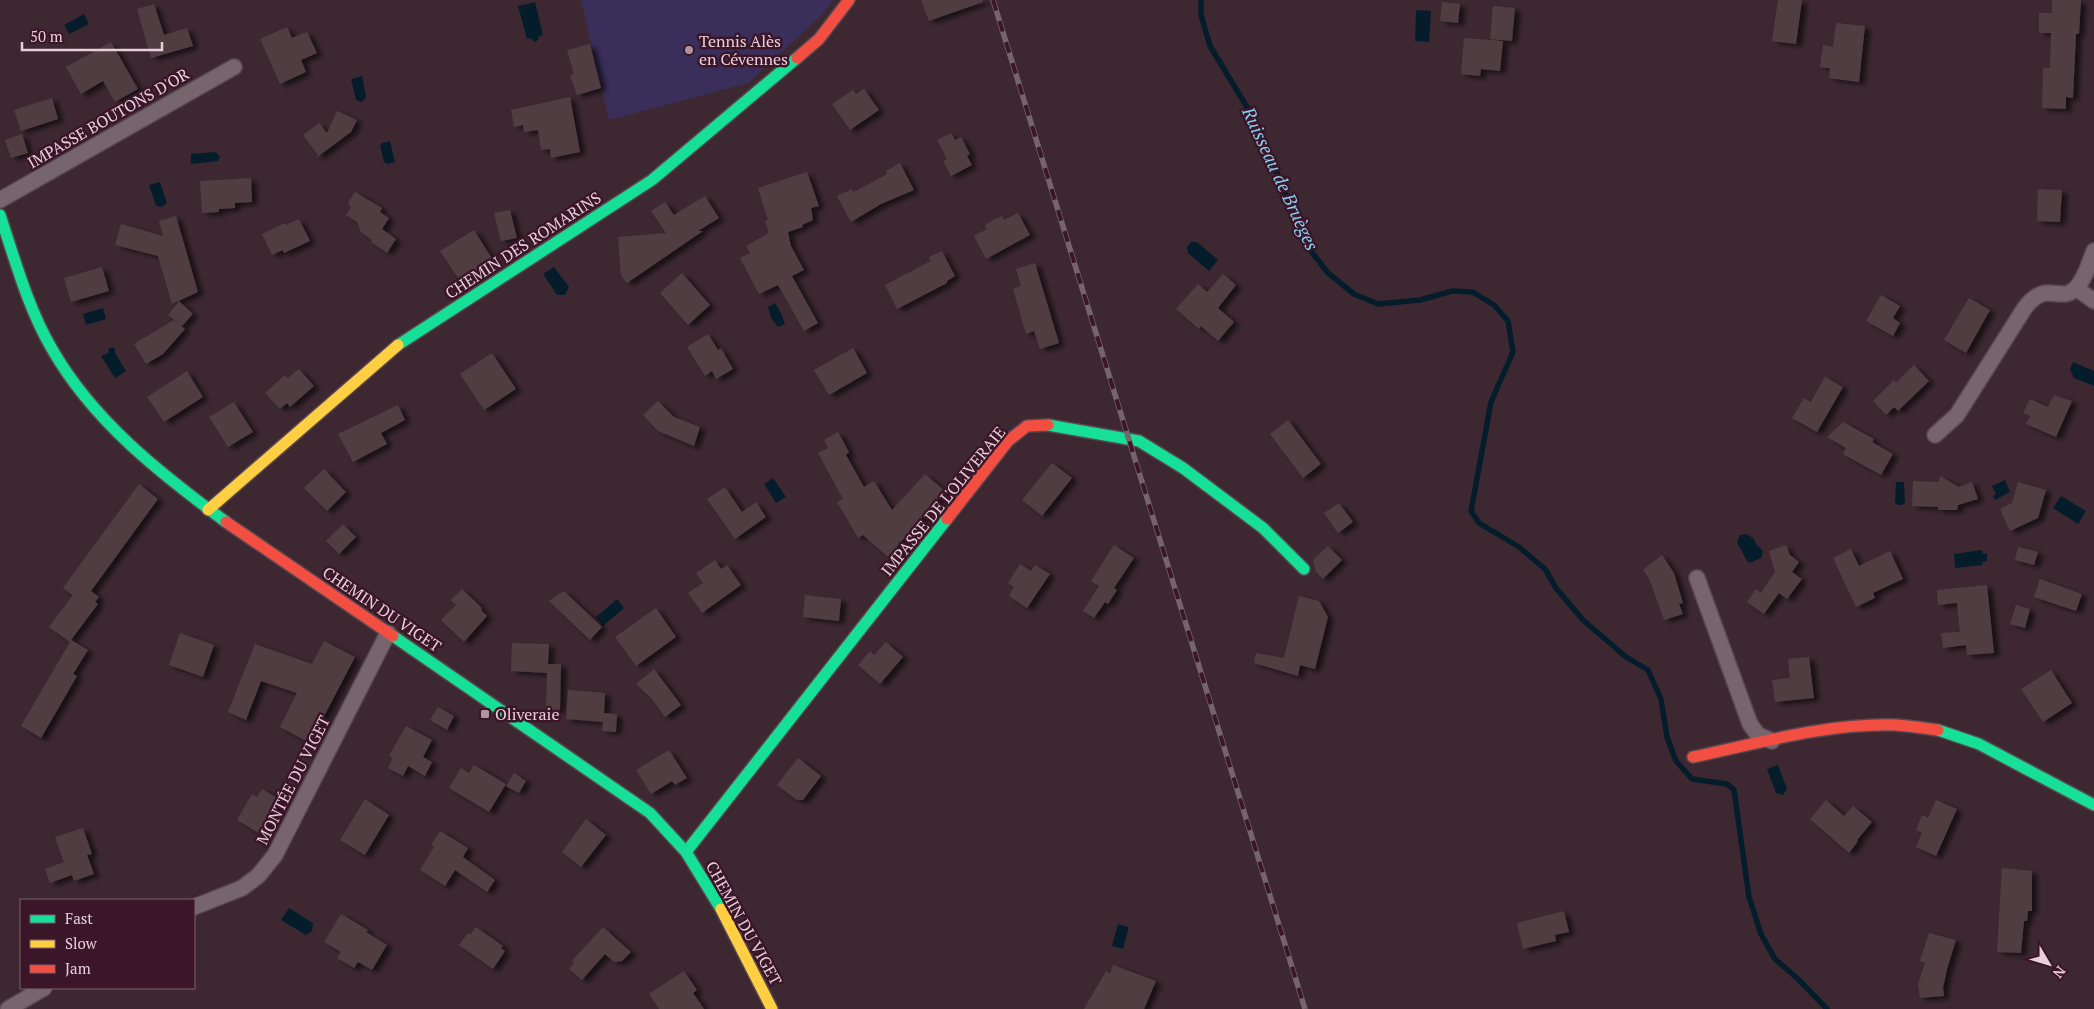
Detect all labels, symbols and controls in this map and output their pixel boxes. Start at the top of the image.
scale bar [22,20,162,52]
text: 50 m [30,26,63,46]
place label: Tennis Alès en Cévennes [699,30,788,70]
marker: Tennis Alès en Cévennes [683,44,695,56]
street label: IMPASSE BOUTONS D'OR [23,62,194,173]
water label: Ruisseau de Bruèges [1237,102,1325,254]
street label: CHEMIN DES ROMARINS [441,186,605,304]
street label: IMPASSE DE L'OLIVERAIE [876,422,1010,580]
street label: CHEMIN DU VIGET [318,561,446,657]
place label: Oliveraie [495,703,559,725]
marker: Oliveraie [479,708,491,720]
street label: MONTÉE DU VIGET [251,712,335,848]
street label: CHEMIN DU VIGET [701,857,787,989]
legend [20,899,195,989]
text: Fast [65,908,93,928]
text: Slow [65,933,98,953]
north arrow [2024,939,2074,989]
text: Jam [65,958,91,978]
text: N [2049,962,2070,983]

